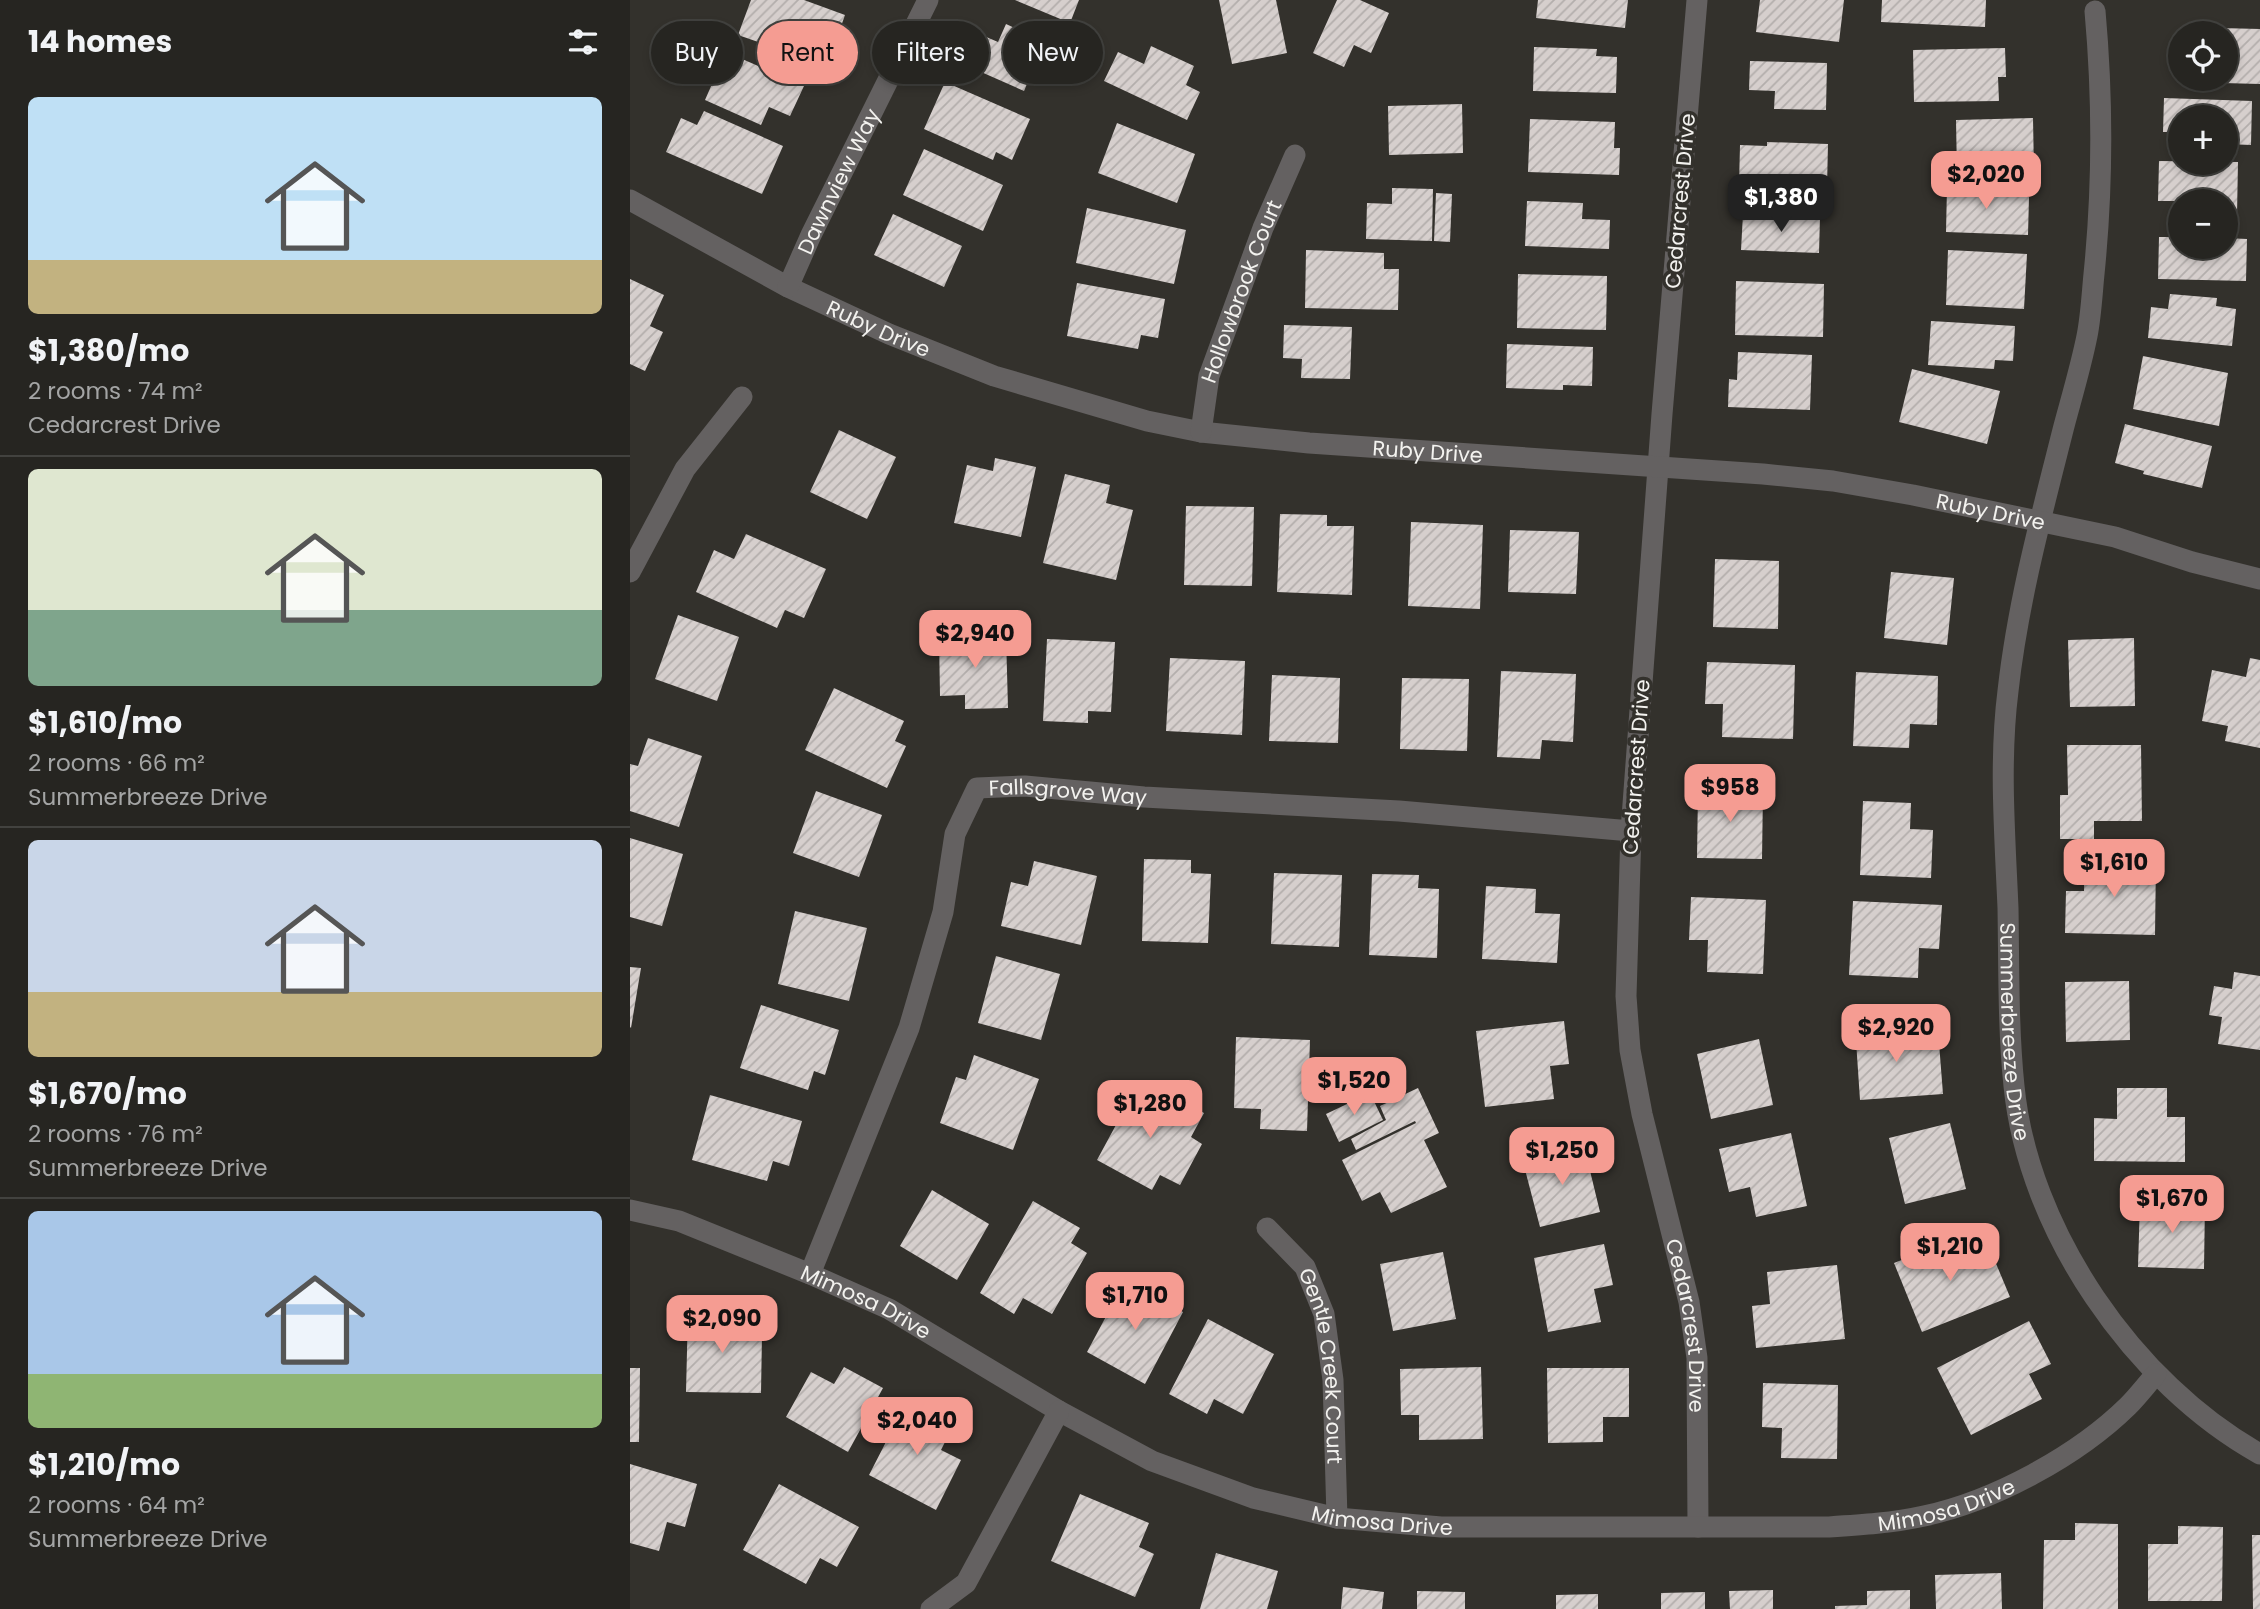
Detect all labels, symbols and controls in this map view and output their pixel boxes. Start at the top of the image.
text: 14 homes [28,20,172,63]
chip: Buy [651,21,743,84]
chip: Rent [757,21,858,84]
chip: Filters [872,21,989,84]
chip: New [1003,21,1103,84]
map controls [2168,21,2238,259]
button: locate [2168,21,2238,91]
icon: filters [564,23,602,61]
street label: Dawnview Way [790,103,886,259]
button: + [2168,105,2238,175]
street label: Cedarcrest Drive [1658,112,1702,290]
icon: home [252,143,378,269]
pin: $2,020 [1929,152,2043,211]
text: $2,020 [1947,158,2025,190]
pin: $1,380 [1724,174,1838,234]
text: $1,380 [1744,181,1818,213]
button: − [2168,189,2238,259]
street label: Hollowbrook Court [1193,195,1288,387]
street label: Ruby Drive [822,293,935,364]
text: $1,380/mo [28,329,189,372]
text: 2 rooms · 74 m² [28,375,203,407]
text: Cedarcrest Drive [28,409,221,441]
street label: Ruby Drive [1372,433,1484,469]
street label: Ruby Drive [1934,486,2048,537]
icon: home [252,515,378,641]
pin: $2,940 [918,610,1032,670]
text: $2,940 [935,617,1015,649]
street label: Cedarcrest Drive [1615,678,1657,856]
text: $1,610/mo [28,701,182,744]
text: 2 rooms · 66 m² [28,747,205,779]
pin: $958 [1689,764,1771,824]
street label: Fallsgrove Way [988,771,1148,812]
text: $958 [1700,771,1760,803]
text: Summerbreeze Drive [28,781,268,813]
pin: $1,610 [2057,839,2171,899]
text: $1,610 [2080,846,2148,878]
icon: home [252,886,378,1012]
street label: Summerbreeze Drive [1994,922,2038,1144]
pin: $2,920 [1839,1004,1953,1064]
text: $2,920 [1857,1011,1935,1043]
pin: $1,520 [1297,1058,1411,1117]
text: $1,520 [1317,1064,1391,1096]
text: $1,670/mo [28,1072,187,1115]
pin: $1,280 [1093,1080,1207,1140]
text: $1,280 [1113,1087,1187,1119]
text: 2 rooms · 76 m² [28,1118,203,1150]
pin: $1,250 [1505,1128,1619,1187]
text: $1,250 [1525,1134,1599,1166]
text: Summerbreeze Drive [28,1152,268,1184]
pin: $1,670 [2115,1176,2229,1235]
text: $1,670 [2136,1182,2208,1214]
pin: $1,210 [1893,1224,2007,1283]
text: $1,210 [1916,1230,1984,1262]
street label: Cedarcrest Drive [1659,1236,1712,1413]
icon: home [252,1257,378,1383]
street label: Mimosa Drive [796,1257,937,1346]
street label: Gentle Creek Court [1292,1263,1350,1464]
pin: $1,710 [1078,1272,1192,1332]
text: $1,710 [1102,1279,1168,1311]
pin: $2,090 [665,1296,779,1355]
text: $2,090 [682,1302,762,1334]
pin: $2,040 [860,1398,974,1457]
text: $2,040 [877,1404,957,1436]
text: $1,210/mo [28,1443,180,1486]
street label: Mimosa Drive [1876,1471,2020,1538]
text: 2 rooms · 64 m² [28,1489,205,1521]
street label: Mimosa Drive [1309,1498,1453,1542]
text: Summerbreeze Drive [28,1523,268,1555]

